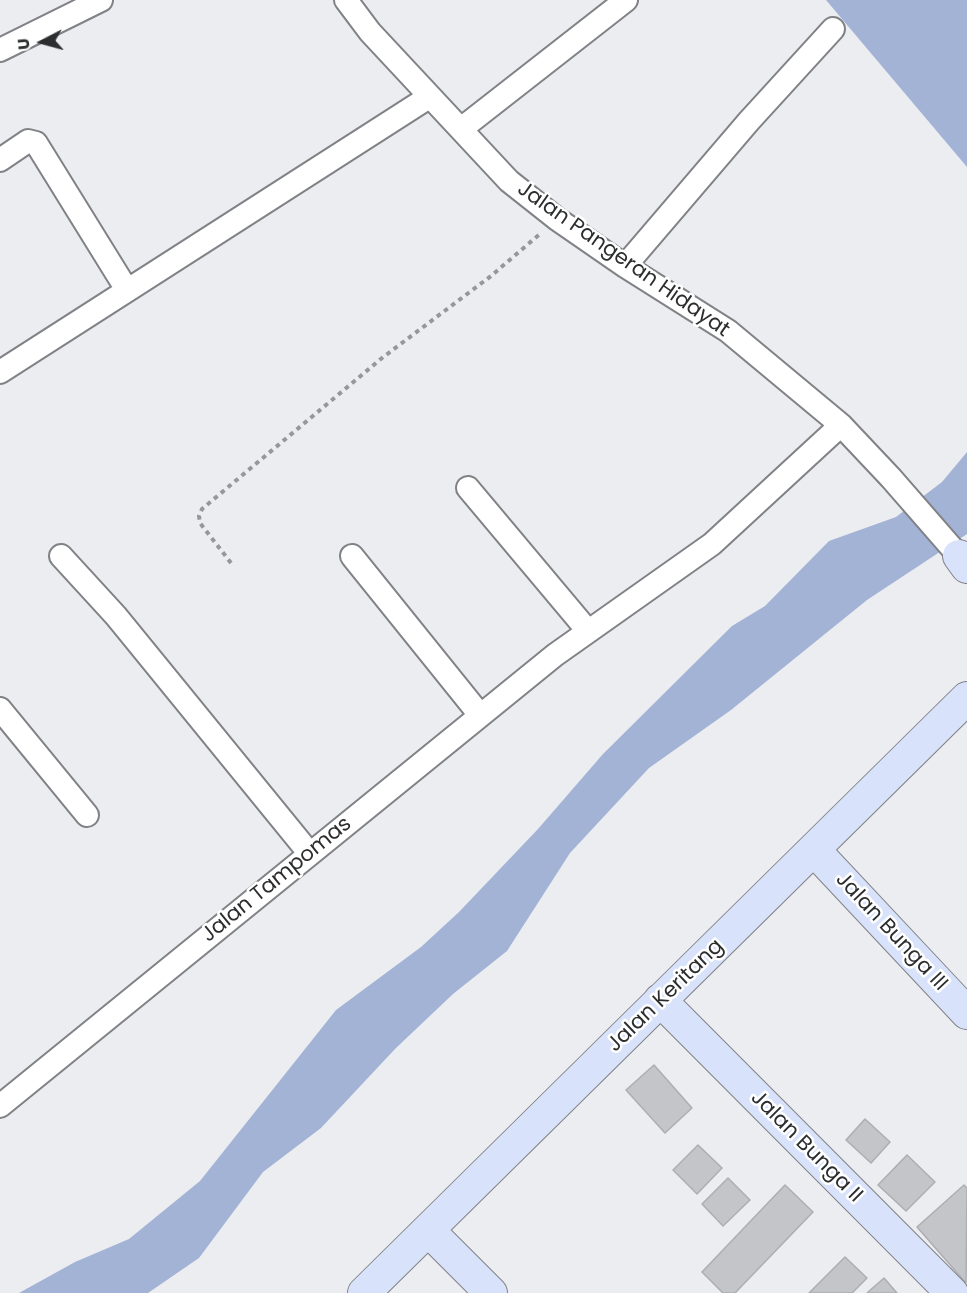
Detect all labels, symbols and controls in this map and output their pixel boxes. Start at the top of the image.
north arrow [12,12,72,72]
text: U [12,37,36,51]
street label: Jalan Pangeran Hidayat [512,177,734,343]
street label: Jalan Tampomas [197,812,357,948]
street label: Jalan Bunga III [830,867,952,997]
street label: Jalan Keritang [603,934,729,1058]
street label: Jalan Bunga II [745,1086,867,1208]

